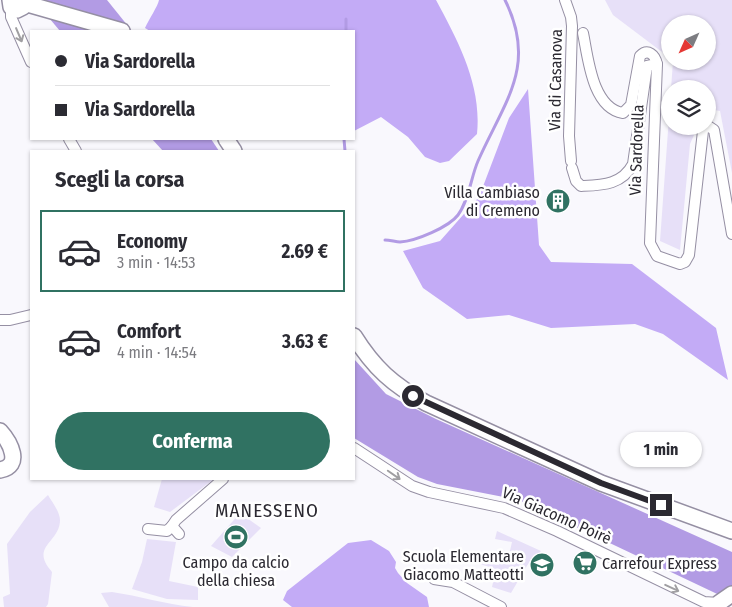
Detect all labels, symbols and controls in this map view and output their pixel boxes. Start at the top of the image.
north arrow [661,15,716,70]
map controls [661,15,716,135]
one-way arrow [15,27,24,42]
street label: Via di Casanova [545,29,566,131]
text: Via Sardorella [85,50,195,73]
button: layers [661,80,716,135]
text: Via Sardorella [85,98,195,121]
street label: Via Sardorella [625,104,648,196]
text: Scegli la corsa [55,166,185,193]
place label: Villa Cambiaso di Cremeno [444,183,540,220]
building icon: Villa Cambiaso di Cremeno [545,188,571,214]
icon: car [57,229,102,274]
text: Economy [117,230,187,253]
text: 2.69 € [281,240,328,263]
text: 3 min · 14:53 [117,253,196,272]
icon: car [57,319,102,364]
text: Comfort [117,320,181,343]
text: 3.63 € [282,330,328,353]
text: 4 min · 14:54 [117,343,197,362]
route start [402,385,424,407]
button: Conferma [55,412,330,470]
callout: 1 min [620,432,702,468]
text: 1 min [644,440,678,459]
one-way arrow [387,470,401,480]
street label: Via Giacomo Poirè [499,483,614,548]
route end [650,494,672,516]
district label: MANESSENO [215,499,319,522]
sports icon: Campo da calcio della chiesa [223,524,249,550]
place label: Scuola Elementare Giacomo Matteotti [403,547,524,584]
supermarket icon: Carrefour Express [572,550,598,576]
school or university icon: Scuola Elementare Giacomo Matteotti [529,552,555,578]
place label: Campo da calcio della chiesa [183,553,289,590]
place label: Carrefour Express [602,554,717,573]
one-way arrow [664,584,679,594]

